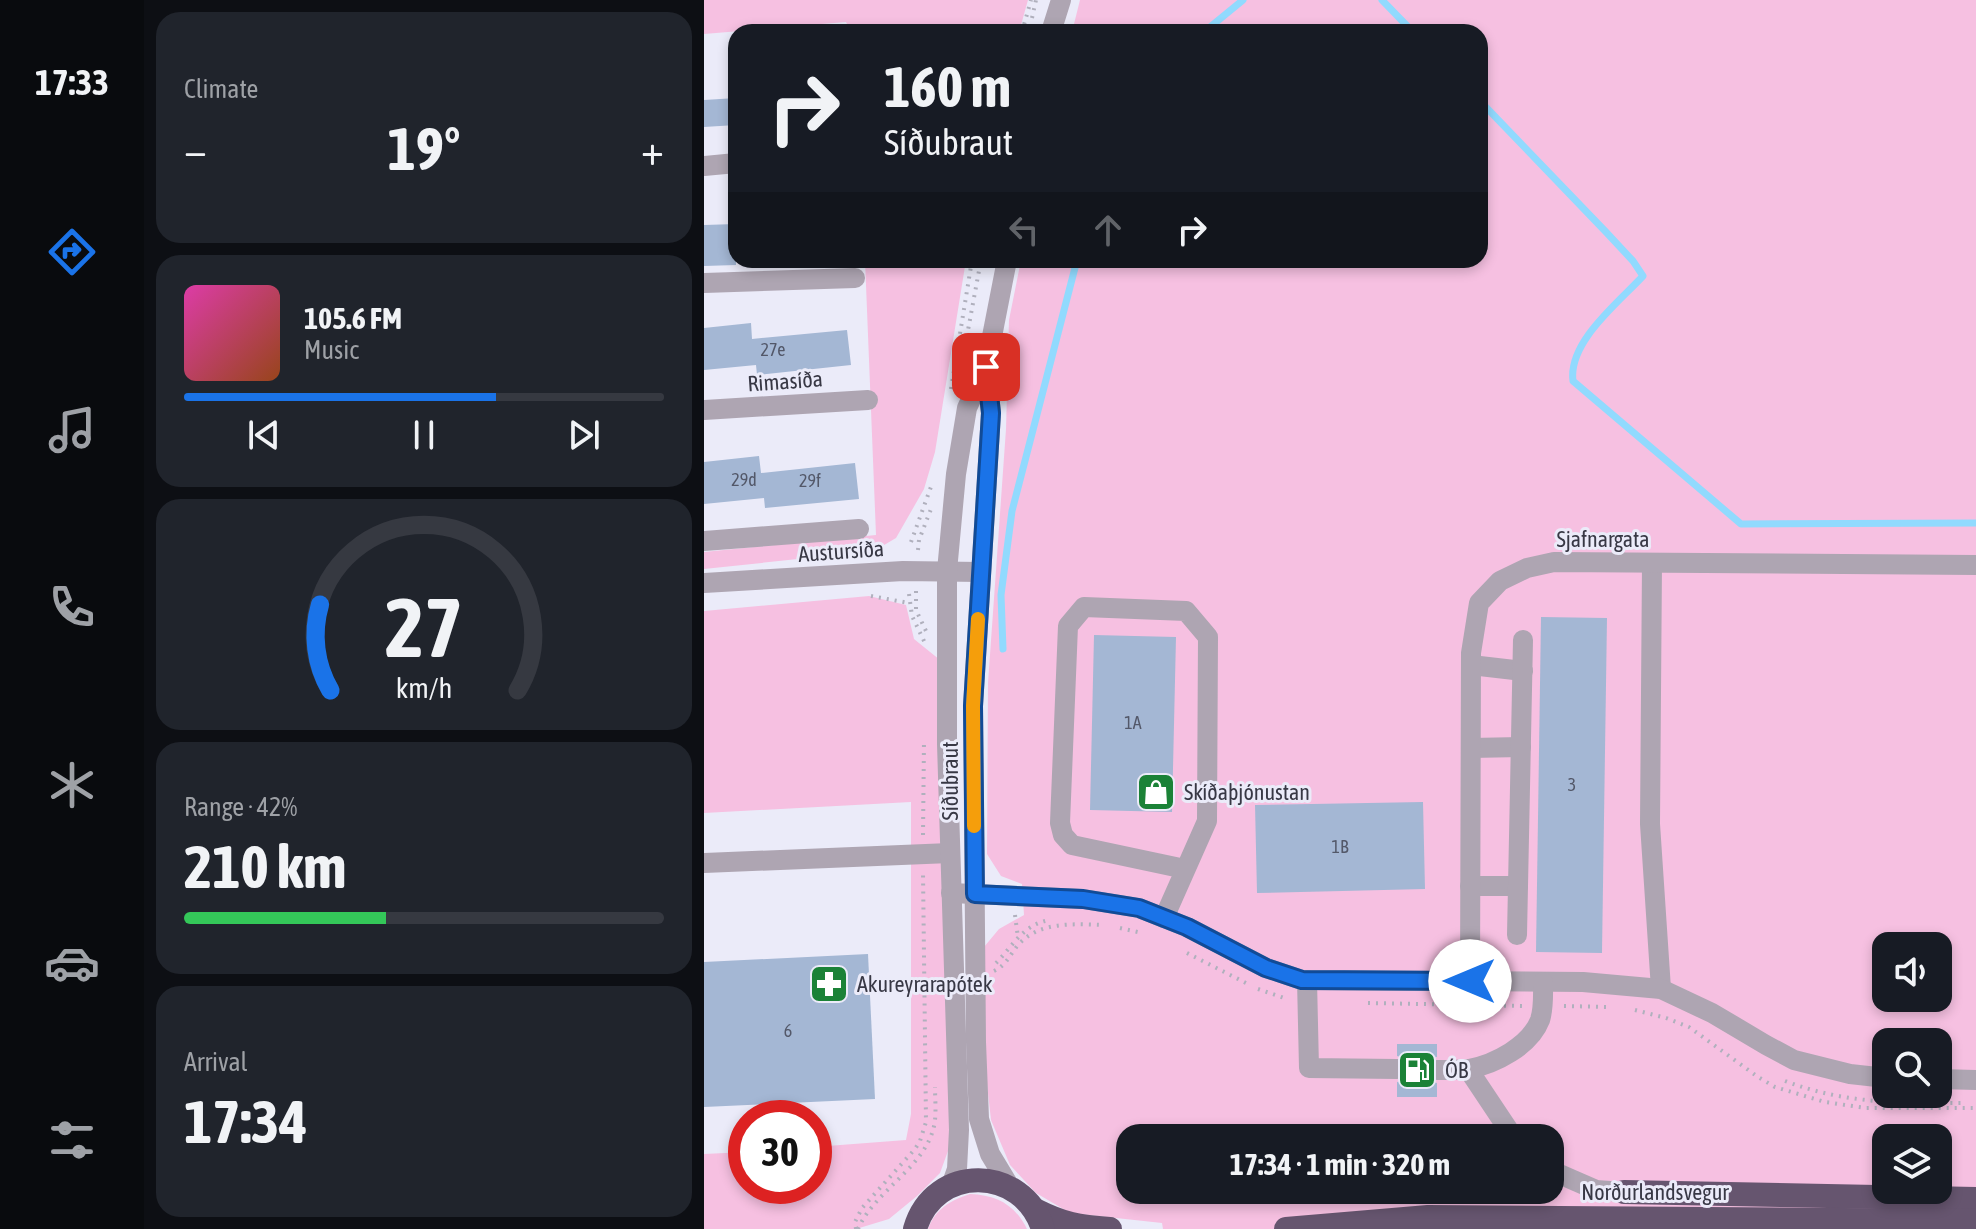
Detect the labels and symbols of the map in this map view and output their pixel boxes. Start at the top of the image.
pin [952,333,1020,401]
house number: 27e [760,339,786,360]
street label: Rimasíða [746,365,824,397]
house number: 29d [731,469,757,490]
house number: 29f [799,470,821,491]
street label: Sjafnargata [1556,526,1650,552]
street label: Austursíða [797,535,885,567]
house number: 1A [1124,712,1142,733]
street label: Síðubraut [937,742,963,820]
shop icon: Skíðaþjónustan [1135,771,1177,813]
house number: 3 [1568,774,1576,795]
place label: Skíðaþjónustan [1184,779,1310,805]
house number: 1B [1332,836,1349,857]
position arrow [1428,939,1512,1023]
pharmacy icon: Akureyrarapótek [808,963,850,1005]
place label: Akureyrarapótek [857,971,993,997]
house number: 6 [784,1020,792,1041]
fuel station icon: ÓB [1396,1049,1438,1091]
place label: ÓB [1445,1057,1469,1083]
speed limit sign: 30 [728,1100,832,1204]
street label: Norðurlandsvegur [1581,1179,1729,1205]

